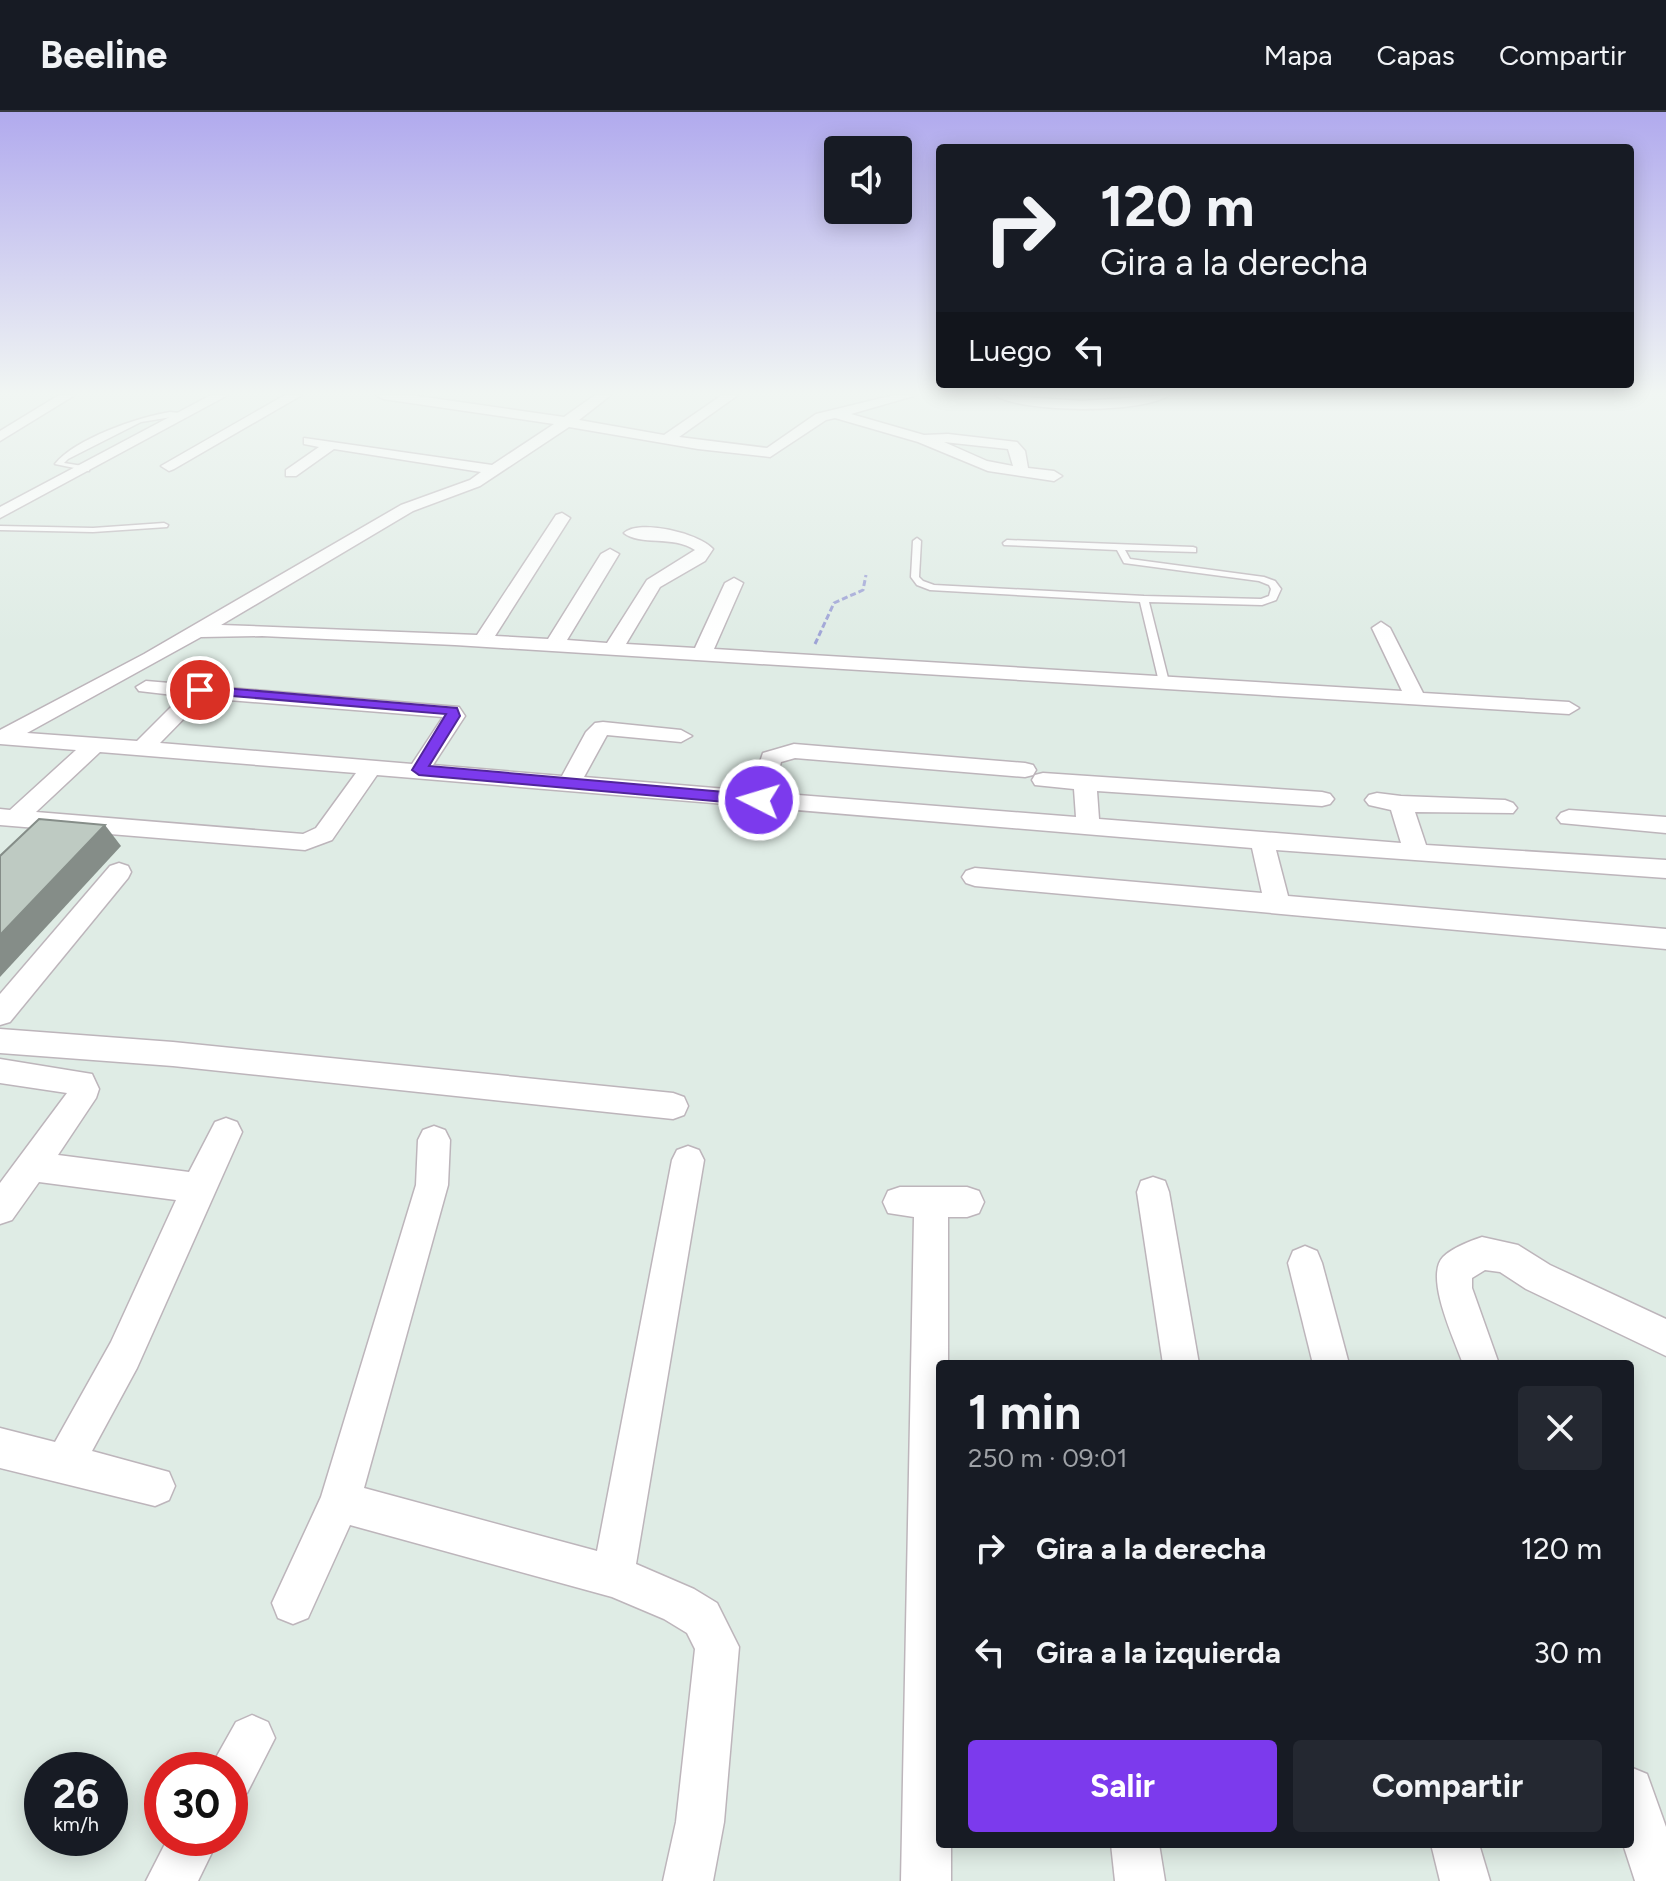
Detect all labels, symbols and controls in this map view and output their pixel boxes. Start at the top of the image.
text: Beeline [40,32,167,78]
text: Mapa [1264,38,1333,72]
text: Capas [1377,38,1455,72]
text: Compartir [1499,38,1626,72]
map controls [824,136,912,224]
button: sound [824,136,912,224]
text: 120 m [1100,173,1255,240]
icon: right [968,176,1072,280]
text: Gira a la derecha [1100,241,1368,284]
icon: left [1068,328,1112,372]
text: Luego [968,332,1052,369]
pin [166,656,234,724]
icon: arrive [178,668,222,712]
position arrow [717,758,801,842]
text: 1 min [968,1383,1081,1441]
button: close [1518,1386,1602,1470]
text: 250 m · 09:01 [968,1442,1128,1474]
icon: right [968,1526,1012,1570]
text: Gira a la derecha [1036,1530,1266,1567]
text: 120 m [1521,1530,1602,1567]
icon: left [968,1630,1012,1674]
text: Gira a la izquierda [1036,1634,1281,1671]
text: 30 m [1534,1634,1602,1671]
button: Salir [968,1740,1277,1832]
button: Compartir [1293,1740,1602,1832]
speed limit sign: 30 [144,1752,248,1856]
text: 26 [53,1770,99,1818]
text: km/h [53,1812,99,1836]

